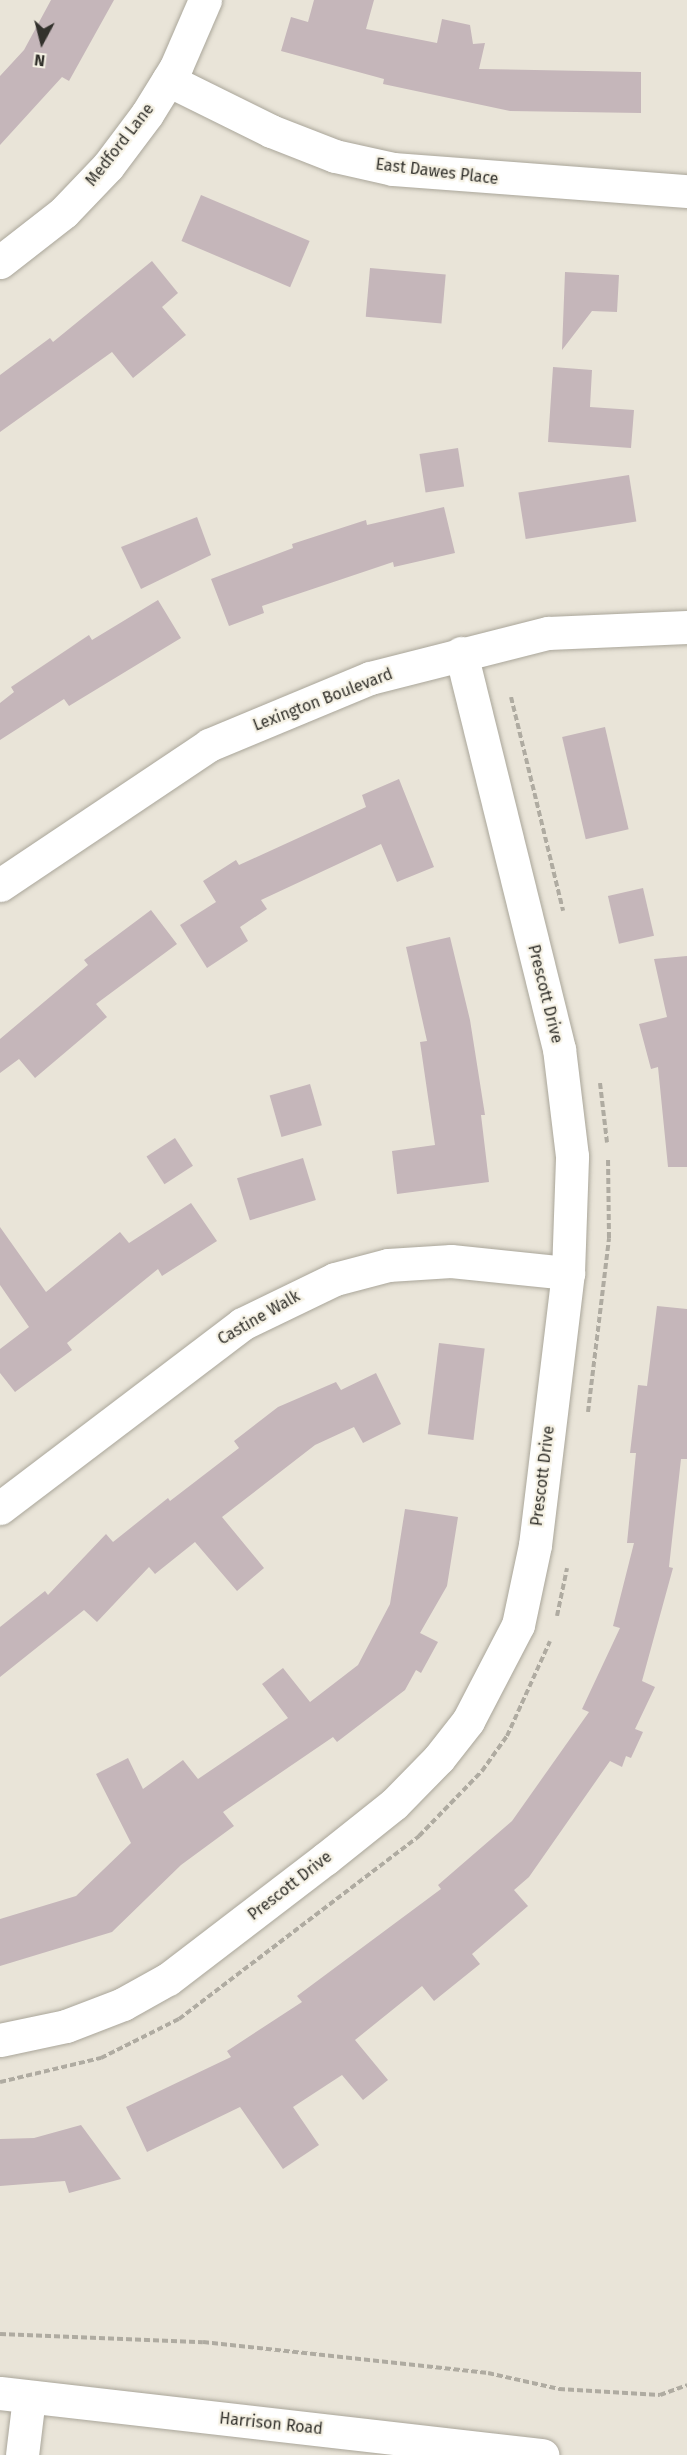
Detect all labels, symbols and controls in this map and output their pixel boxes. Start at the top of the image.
north arrow [12,12,72,72]
text: N [33,50,46,70]
street label: Medford Lane [82,100,158,190]
street label: East Dawes Place [375,155,499,189]
street label: Lexington Boulevard [251,665,395,735]
street label: Prescott Drive [523,943,567,1045]
street label: Castine Walk [215,1287,303,1349]
street label: Prescott Drive [527,1425,559,1527]
street label: Prescott Drive [244,1847,336,1925]
street label: Harrison Road [218,2409,324,2439]

